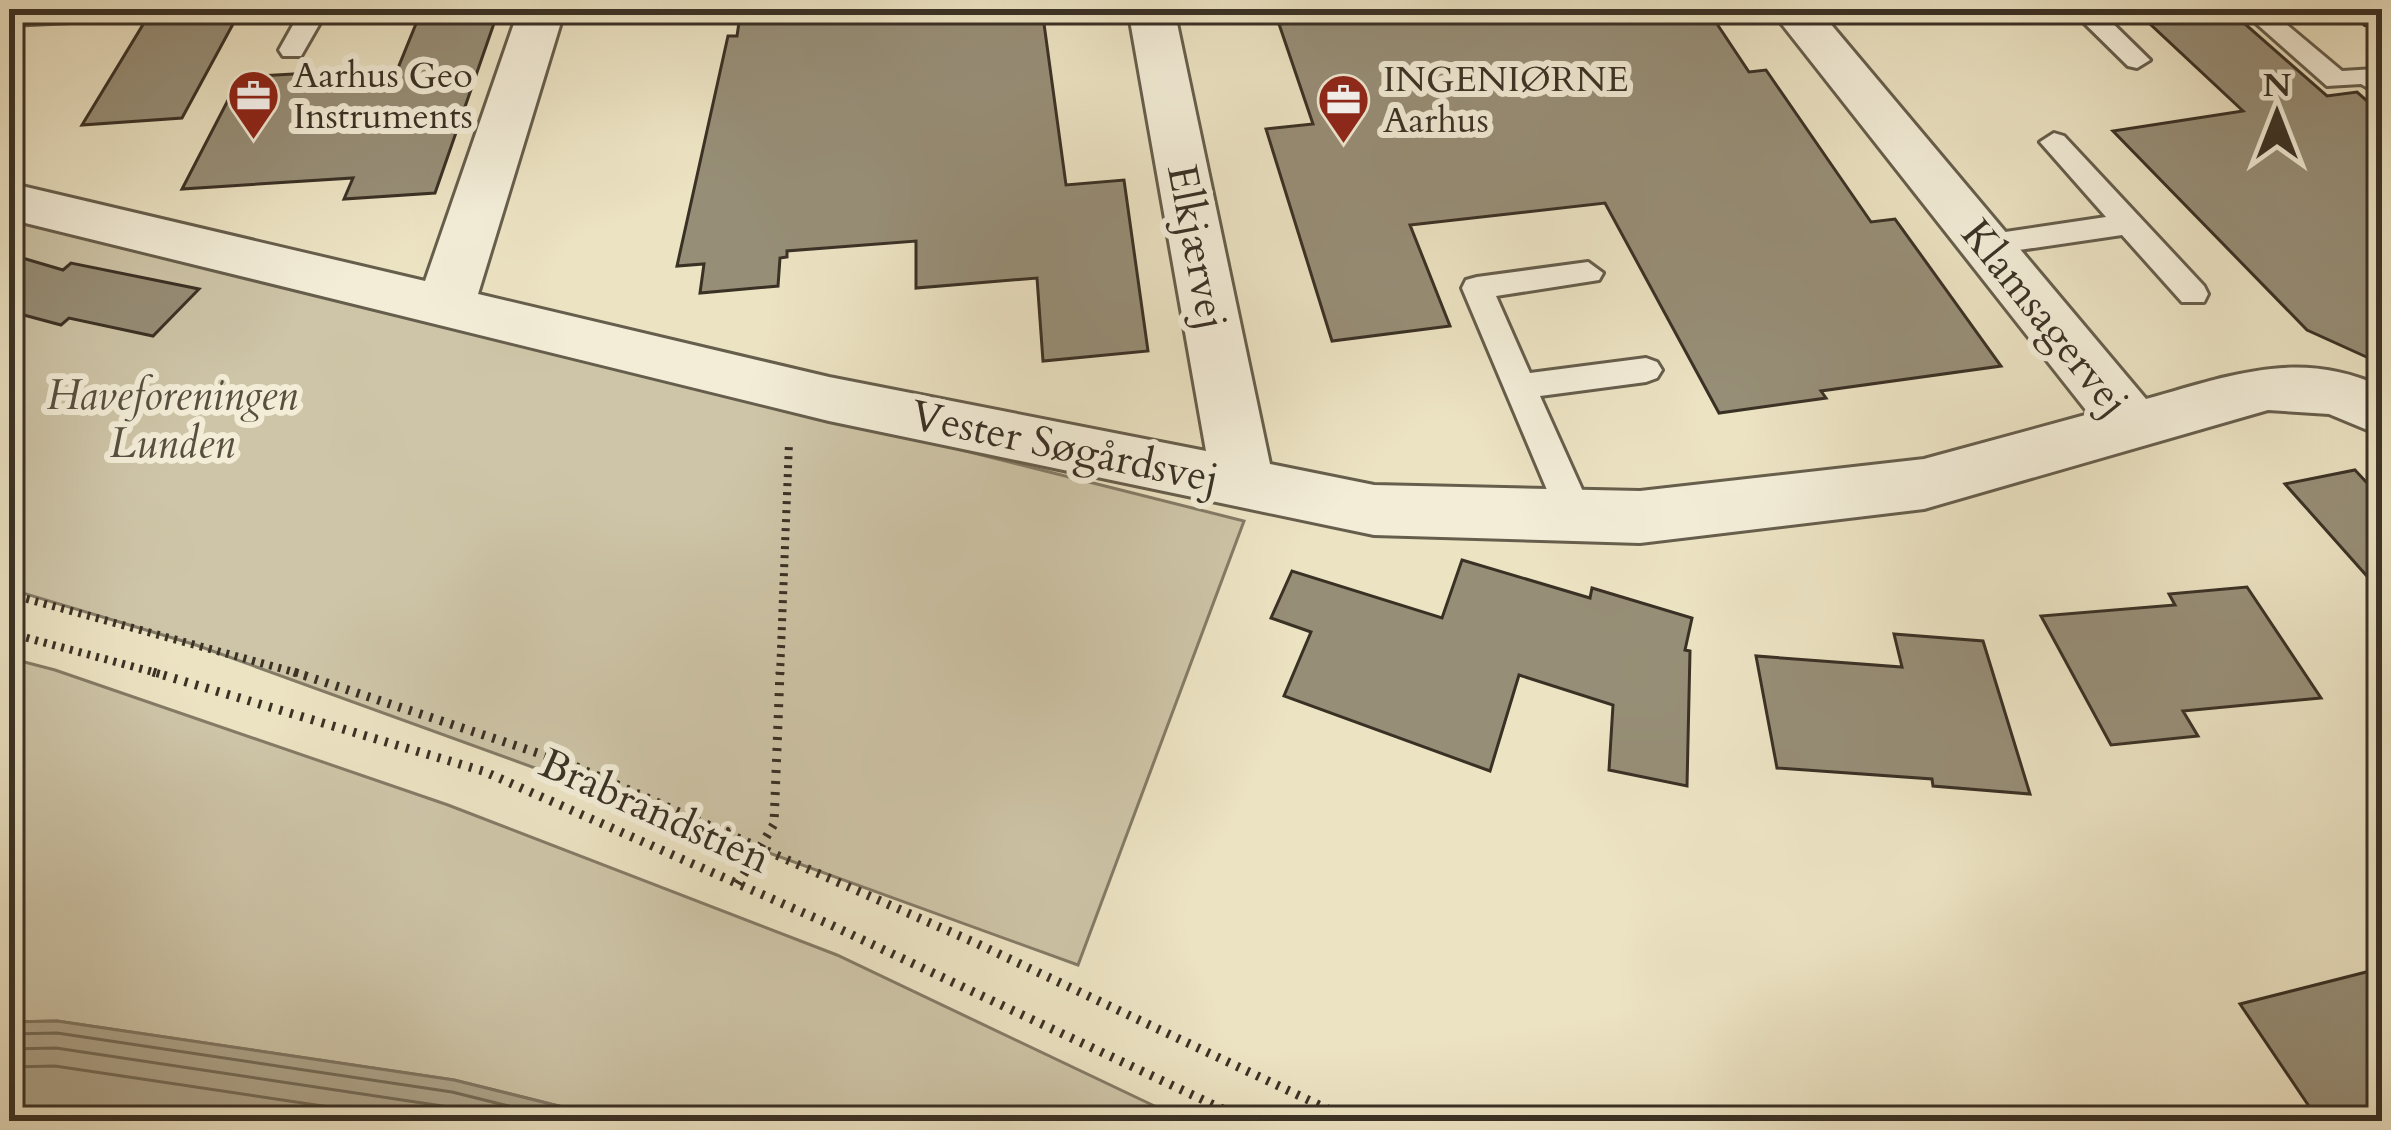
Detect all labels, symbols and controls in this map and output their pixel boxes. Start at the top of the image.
place label: Aarhus Geo Instruments [293,51,473,141]
north arrow [2217,54,2337,174]
place label: INGENIØRNE Aarhus [1383,55,1629,145]
text: N [2263,63,2292,108]
office icon: Aarhus Geo Instruments [226,68,282,142]
office icon: INGENIØRNE Aarhus [1316,72,1372,146]
street label: Elkjærvej [1153,160,1241,334]
street label: Klamsagervej [1948,208,2142,428]
park label: Haveforeningen Lunden [46,367,298,472]
street label: Vester Søgårdsvej [906,387,1224,507]
street label: Brabrandstien [531,735,779,887]

